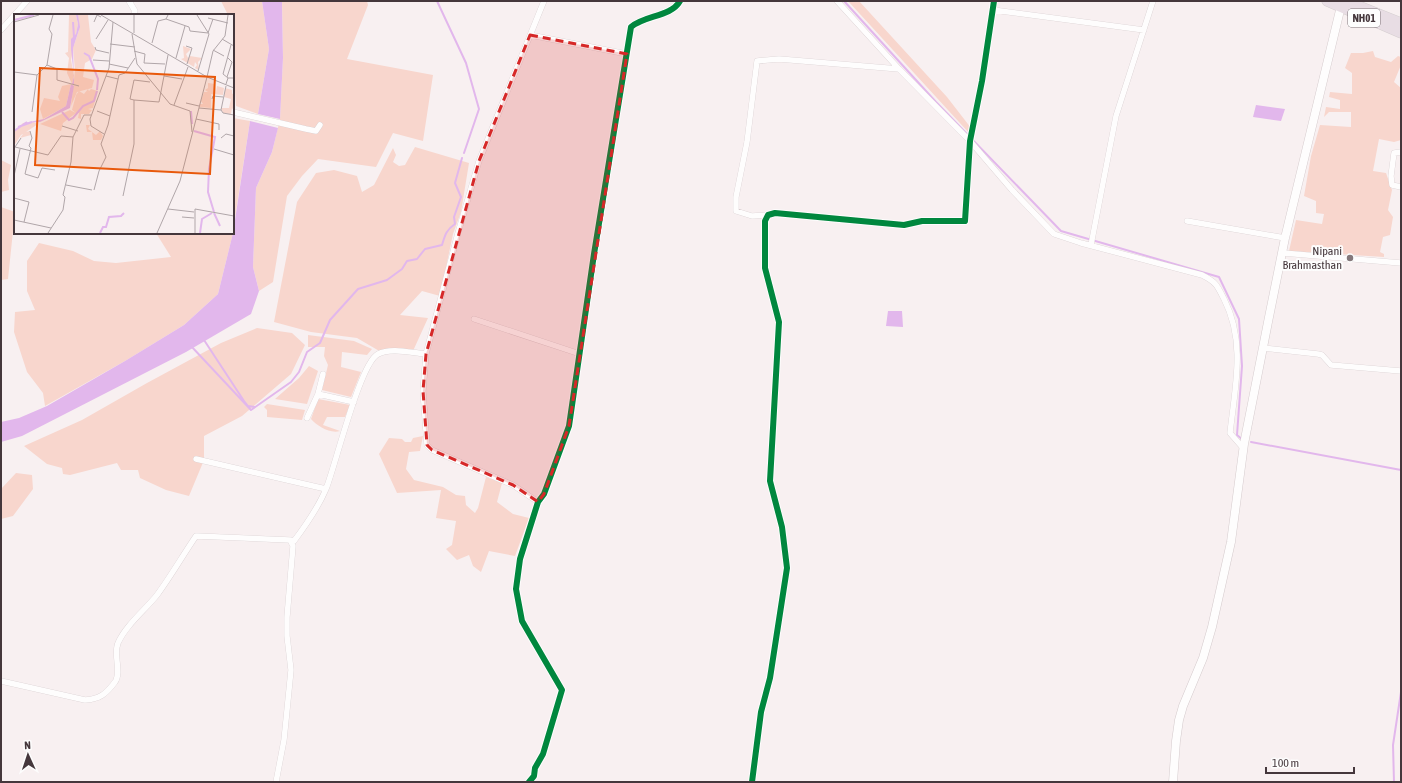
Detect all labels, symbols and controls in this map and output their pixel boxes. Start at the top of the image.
road number: NH01 [1348,9,1380,27]
inset map [14,14,234,234]
place label: Nipani Brahmasthan [1282,244,1342,272]
marker: Nipani Brahmasthan [1345,253,1355,263]
north arrow [8,735,48,775]
text: N [24,739,31,751]
scale bar [1266,749,1354,775]
text: 100 m [1272,756,1299,770]

